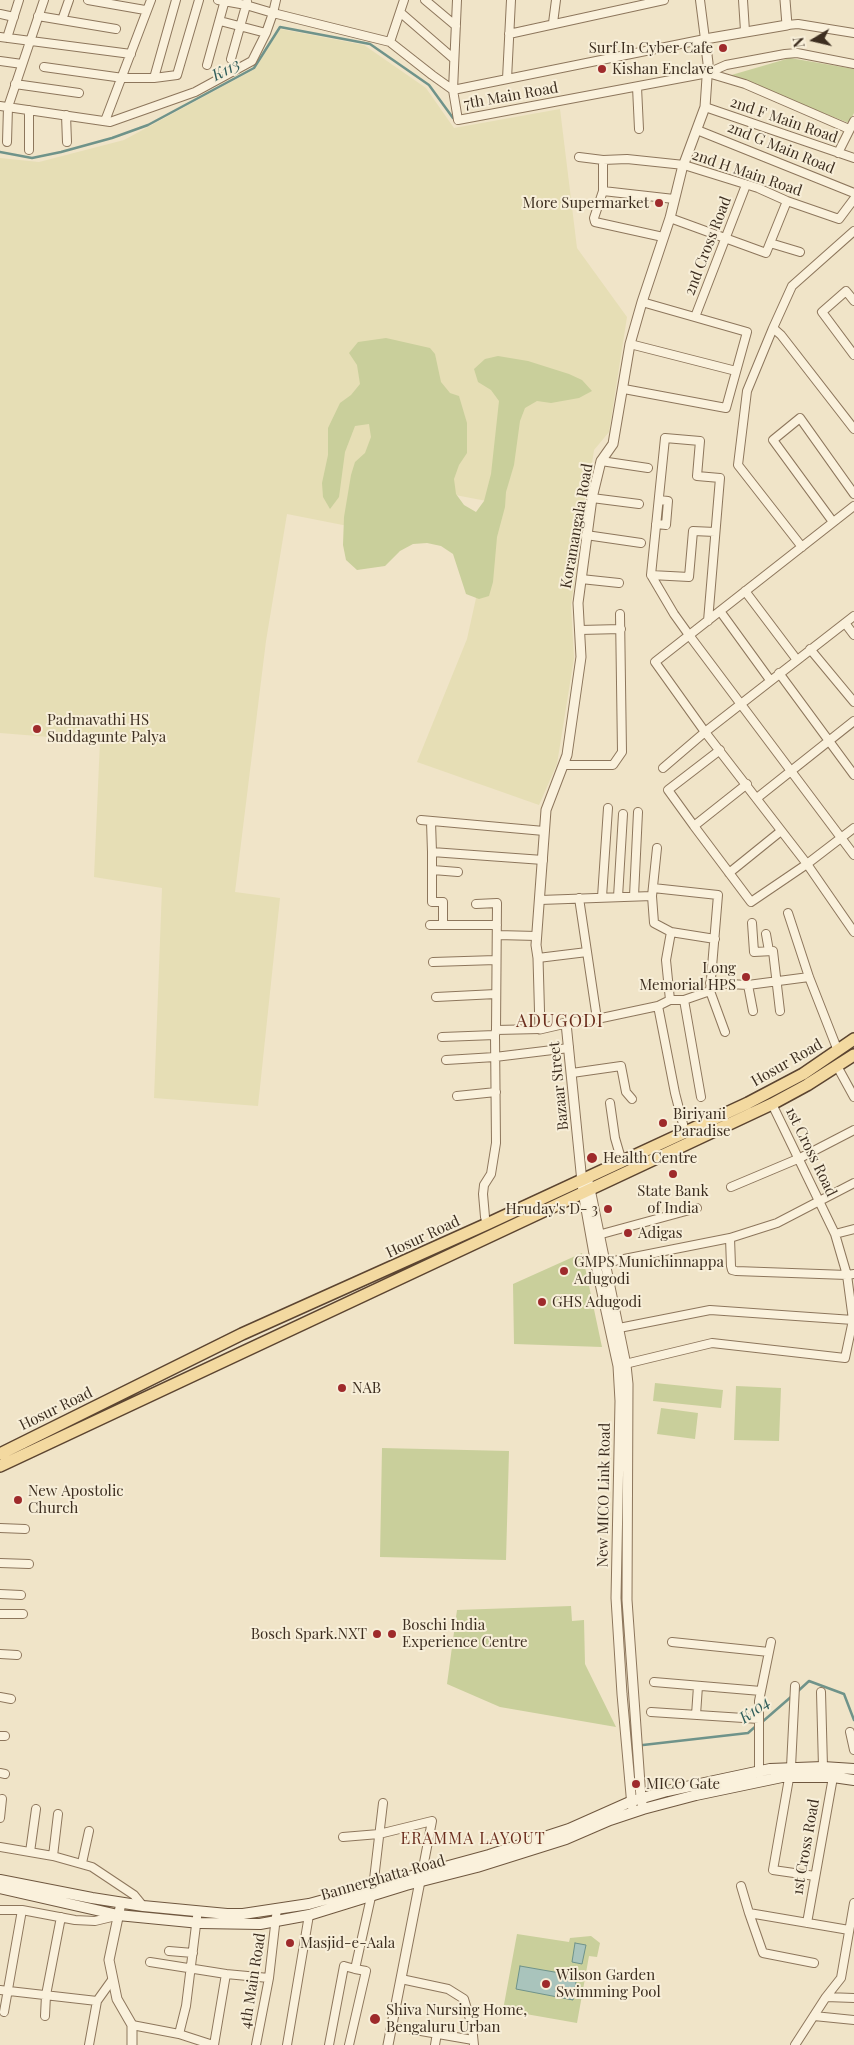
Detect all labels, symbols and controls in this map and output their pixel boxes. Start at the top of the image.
north arrow [789,15,839,65]
text: N [789,36,809,49]
place label: Surf In Cyber Cafe [589,39,713,57]
marker: Surf In Cyber Cafe [717,42,729,54]
water label: K113 [209,55,243,85]
place label: Kishan Enclave [612,60,714,78]
marker: Kishan Enclave [596,63,608,75]
street label: 7th Main Road [462,79,560,113]
street label: 2nd F Main Road [728,93,840,147]
street label: 2nd G Main Road [725,118,837,178]
street label: 2nd H Main Road [690,146,804,200]
place label: More Supermarket [523,194,649,212]
street label: 2nd Cross Road [681,194,735,298]
marker: More Supermarket [653,197,665,209]
street label: Koramangala Road [557,462,597,590]
place label: Padmavathi HS Suddagunte Palya [47,711,166,746]
marker: Padmavathi HS Suddagunte Palya [31,723,43,735]
place label: Long Memorial HPS [639,959,736,994]
marker: Long Memorial HPS [740,971,752,983]
district label: ADUGODI [515,1010,605,1032]
street label: Hosur Road [748,1035,826,1091]
street label: Bazaar Street [545,1041,573,1131]
street label: 1st Cross Road [782,1104,840,1200]
place label: Biriyani Paradise [673,1105,731,1140]
marker: Biriyani Paradise [657,1117,669,1129]
place label: Health Centre [603,1149,697,1167]
marker: Health Centre [585,1151,599,1165]
marker: State Bank of India [667,1168,679,1180]
place label: State Bank of India [637,1182,709,1217]
place label: Hruday's D- 3 [505,1200,598,1218]
marker: Hruday's D- 3 [602,1203,614,1215]
street label: Hosur Road [383,1212,463,1262]
place label: Adigas [638,1224,683,1242]
marker: Adigas [622,1227,634,1239]
place label: GMPS Munichinnappa Adugodi [574,1253,724,1288]
marker: GMPS Munichinnappa Adugodi [558,1265,570,1277]
place label: GHS Adugodi [552,1293,642,1311]
marker: GHS Adugodi [536,1296,548,1308]
place label: NAB [352,1379,381,1397]
marker: NAB [336,1382,348,1394]
street label: Hosur Road [16,1384,96,1434]
street label: New MICO Link Road [594,1423,614,1567]
place label: New Apostolic Church [28,1482,124,1517]
marker: New Apostolic Church [12,1494,24,1506]
place label: Boschi India Experience Centre [402,1616,528,1651]
place label: Bosch Spark.NXT [251,1625,367,1643]
marker: Bosch Spark.NXT [371,1628,383,1640]
marker: Boschi India Experience Centre [386,1628,398,1640]
water label: K104 [736,1692,774,1728]
place label: MICO Gate [646,1775,720,1793]
marker: MICO Gate [630,1778,642,1790]
street label: 1st Cross Road [789,1797,823,1897]
district label: ERAMMA LAYOUT [399,1829,547,1849]
street label: Bannerghatta Road [319,1852,447,1904]
street label: 4th Main Road [237,1932,269,2030]
place label: Masjid-e-Aala [300,1934,395,1952]
marker: Masjid-e-Aala [284,1937,296,1949]
place label: Wilson Garden Swimming Pool [556,1966,661,2001]
marker: Wilson Garden Swimming Pool [540,1978,552,1990]
place label: Shiva Nursing Home, Bengaluru Urban [386,2001,527,2036]
marker: Shiva Nursing Home, Bengaluru Urban [368,2012,382,2026]

